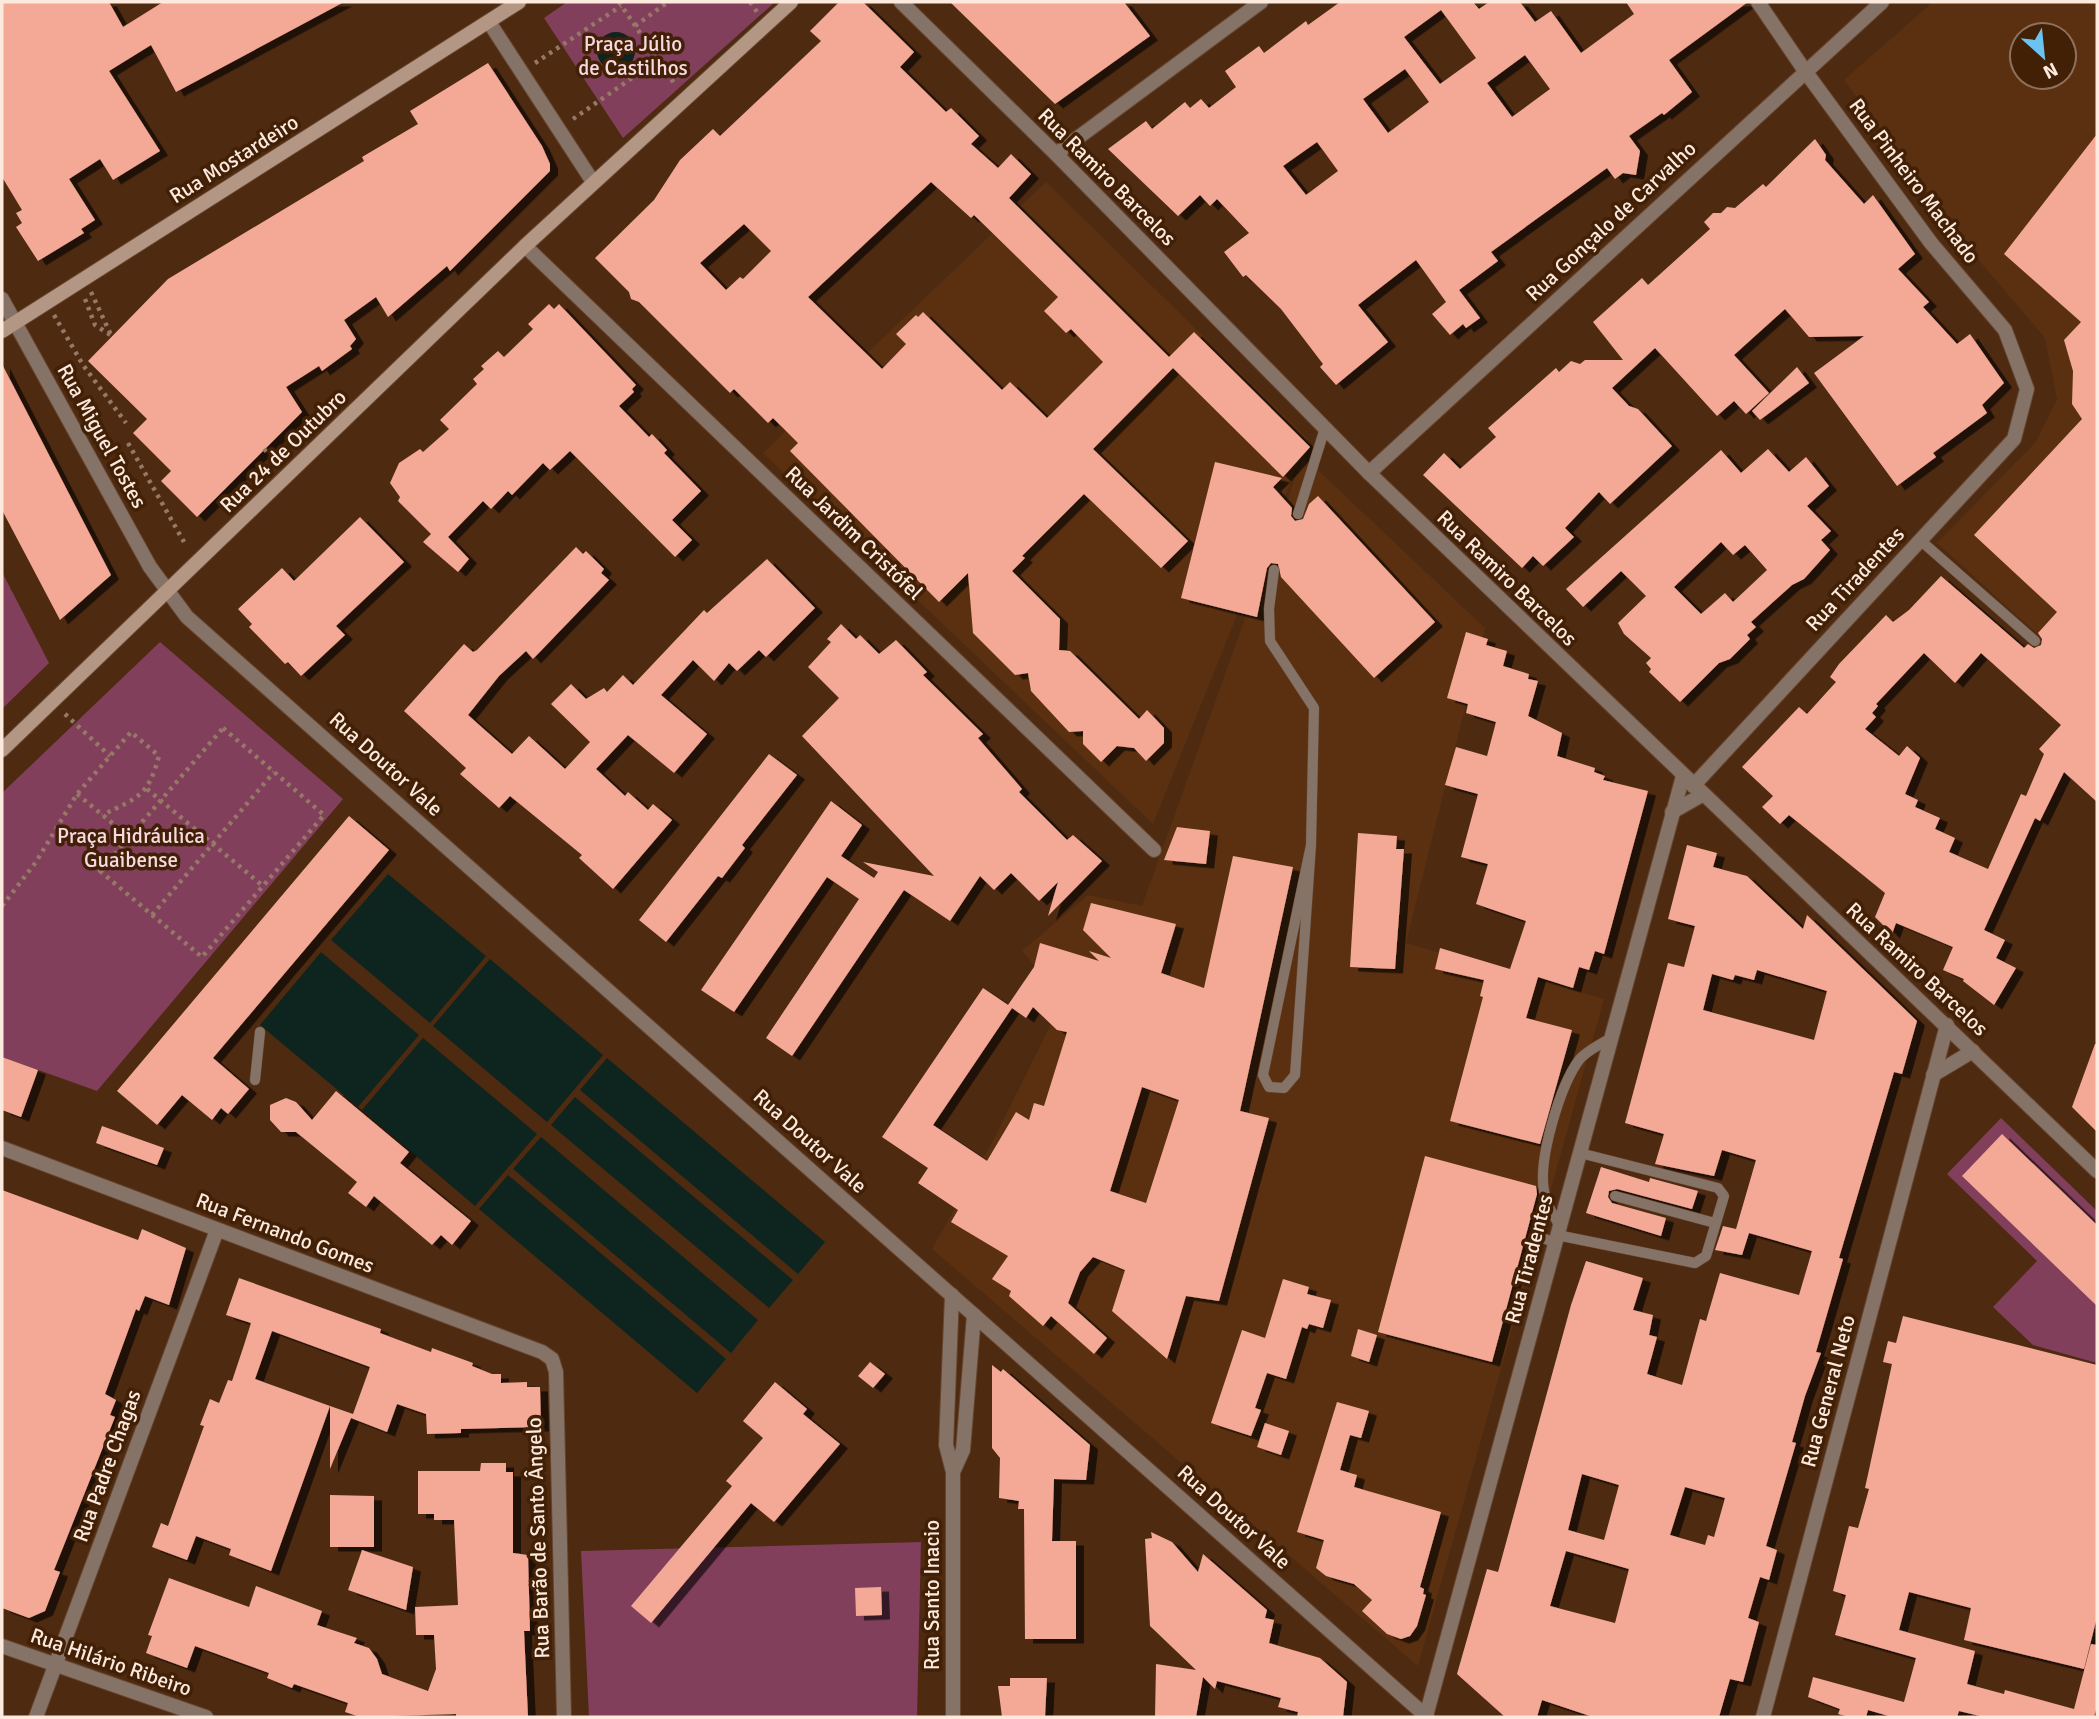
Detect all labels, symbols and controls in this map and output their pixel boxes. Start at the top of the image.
north arrow [2008,21,2078,91]
park label: Praça Júlio de Castilhos [578,31,688,81]
text: N [2039,57,2062,84]
street label: Rua Pinheiro Machado [1843,93,1985,269]
street label: Rua Ramiro Barcelos [1033,103,1181,251]
street label: Rua Mostardeiro [165,109,303,209]
street label: Rua Gonçalo de Carvalho [1520,135,1702,307]
street label: Rua Miguel Tostes [52,359,152,513]
street label: Rua 24 de Outubro [214,384,352,518]
street label: Rua Jardim Cristófel [780,461,928,605]
street label: Rua Ramiro Barcelos [1432,505,1582,651]
street label: Rua Tiradentes [1800,521,1910,637]
street label: Rua Doutor Vale [324,706,448,822]
park label: Praça Hidráulica Guaibense [57,823,205,873]
street label: Rua Ramiro Barcelos [1841,897,1993,1041]
street label: Rua Doutor Vale [748,1083,872,1199]
street label: Rua Fernando Gomes [192,1187,378,1279]
street label: Rua Tiradentes [1499,1191,1559,1327]
street label: Rua General Neto [1795,1312,1861,1470]
street label: Rua Padre Chagas [67,1386,147,1546]
street label: Rua Barão de Santo Ângelo [521,1417,555,1659]
street label: Rua Doutor Vale [1172,1459,1296,1575]
street label: Rua Santo Inacio [919,1520,945,1670]
street label: Rua Hilário Ribeiro [27,1622,195,1702]

